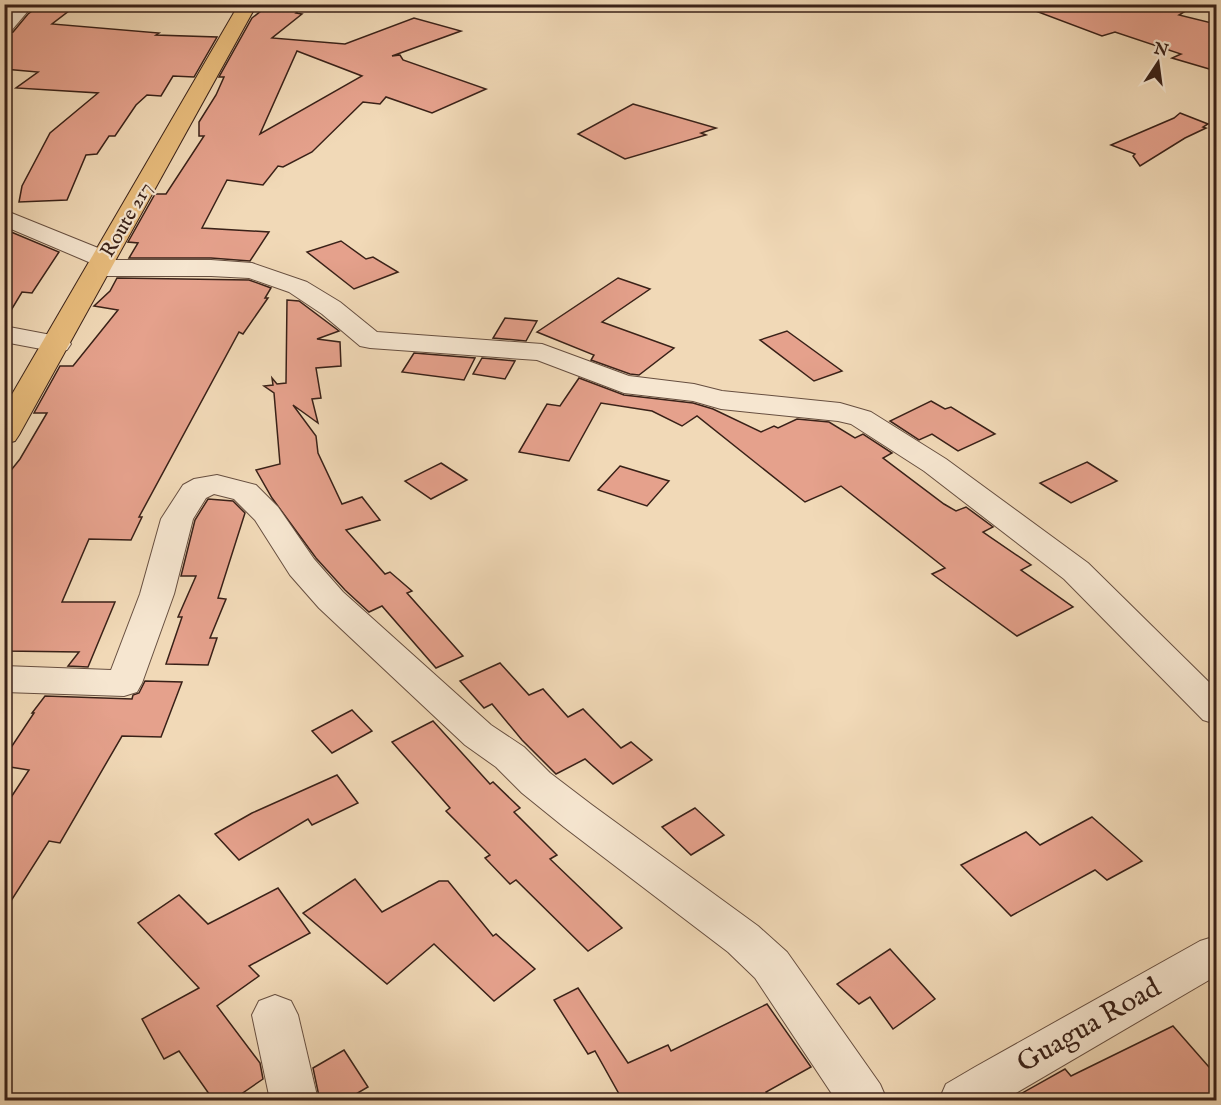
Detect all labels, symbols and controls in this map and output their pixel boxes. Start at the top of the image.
north arrow [1128,33,1188,93]
text: N [1151,39,1170,62]
street label: Route 217 [95,178,159,262]
street label: Guagua Road [1011,971,1167,1081]

